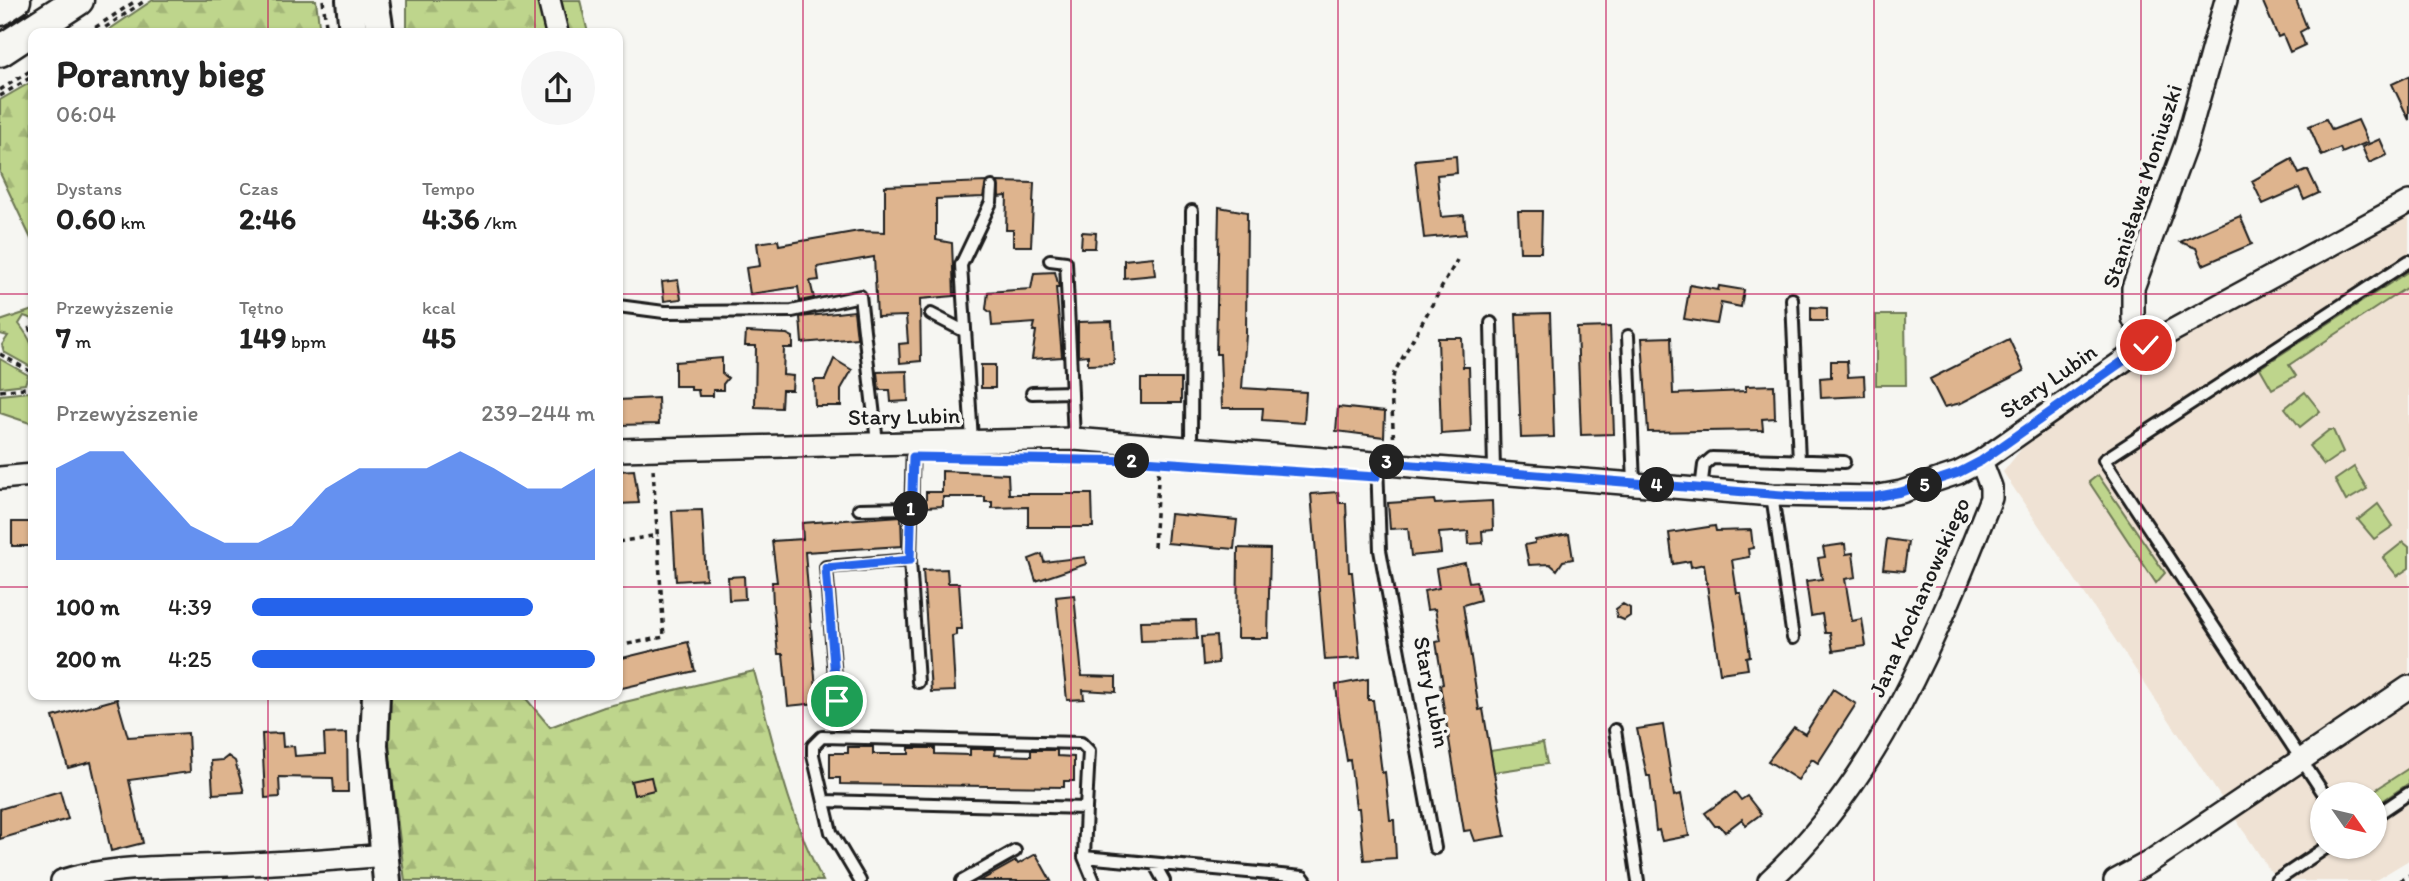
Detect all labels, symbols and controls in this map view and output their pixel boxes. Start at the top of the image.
text: Poranny bieg [56,51,265,97]
button: share [521,51,595,125]
street label: Stanisława Moniuszki [2096,81,2188,291]
text: 06:04 [56,100,116,128]
text: Dystans [56,177,122,200]
text: Czas [239,177,278,200]
text: Tempo [422,177,475,200]
text: 0.60 [56,200,116,237]
text: 2:46 [239,200,296,237]
text: 4:36 [422,200,480,237]
text: km [116,211,146,234]
text: /km [480,211,517,234]
text: Przewyższenie [56,296,174,319]
text: Tętno [239,296,284,319]
text: kcal [422,296,456,319]
pin [2116,315,2176,375]
text: 7 [56,319,71,356]
text: 149 [239,319,287,356]
text: 45 [422,319,456,356]
icon: check [2127,326,2165,364]
text: m [71,330,91,353]
text: bpm [287,330,326,353]
street label: Stary Lubin [1994,337,2102,425]
text: Przewyższenie [56,399,198,427]
text: 239–244 m [481,399,595,427]
street label: Stary Lubin [847,401,961,431]
pin: 2 [1114,444,1150,478]
pin: 3 [1370,444,1404,480]
text: 2 [1127,449,1137,472]
text: 3 [1381,450,1392,473]
pin: 4 [1640,468,1674,503]
pin: 5 [1908,468,1942,503]
text: 4 [1651,473,1662,496]
text: 5 [1920,473,1929,496]
pin: 1 [894,491,928,526]
street label: Jana Kochanowskiego [1862,493,1976,701]
text: 1 [906,497,915,520]
text: 100 m [56,593,120,621]
text: 4:39 [168,593,212,621]
street label: Stary Lubin [1408,634,1456,750]
text: 200 m [56,645,121,673]
text: 4:25 [168,645,212,673]
pin [807,671,867,731]
icon: arrive [818,682,856,720]
north arrow [2310,782,2387,859]
map controls [2310,782,2387,859]

